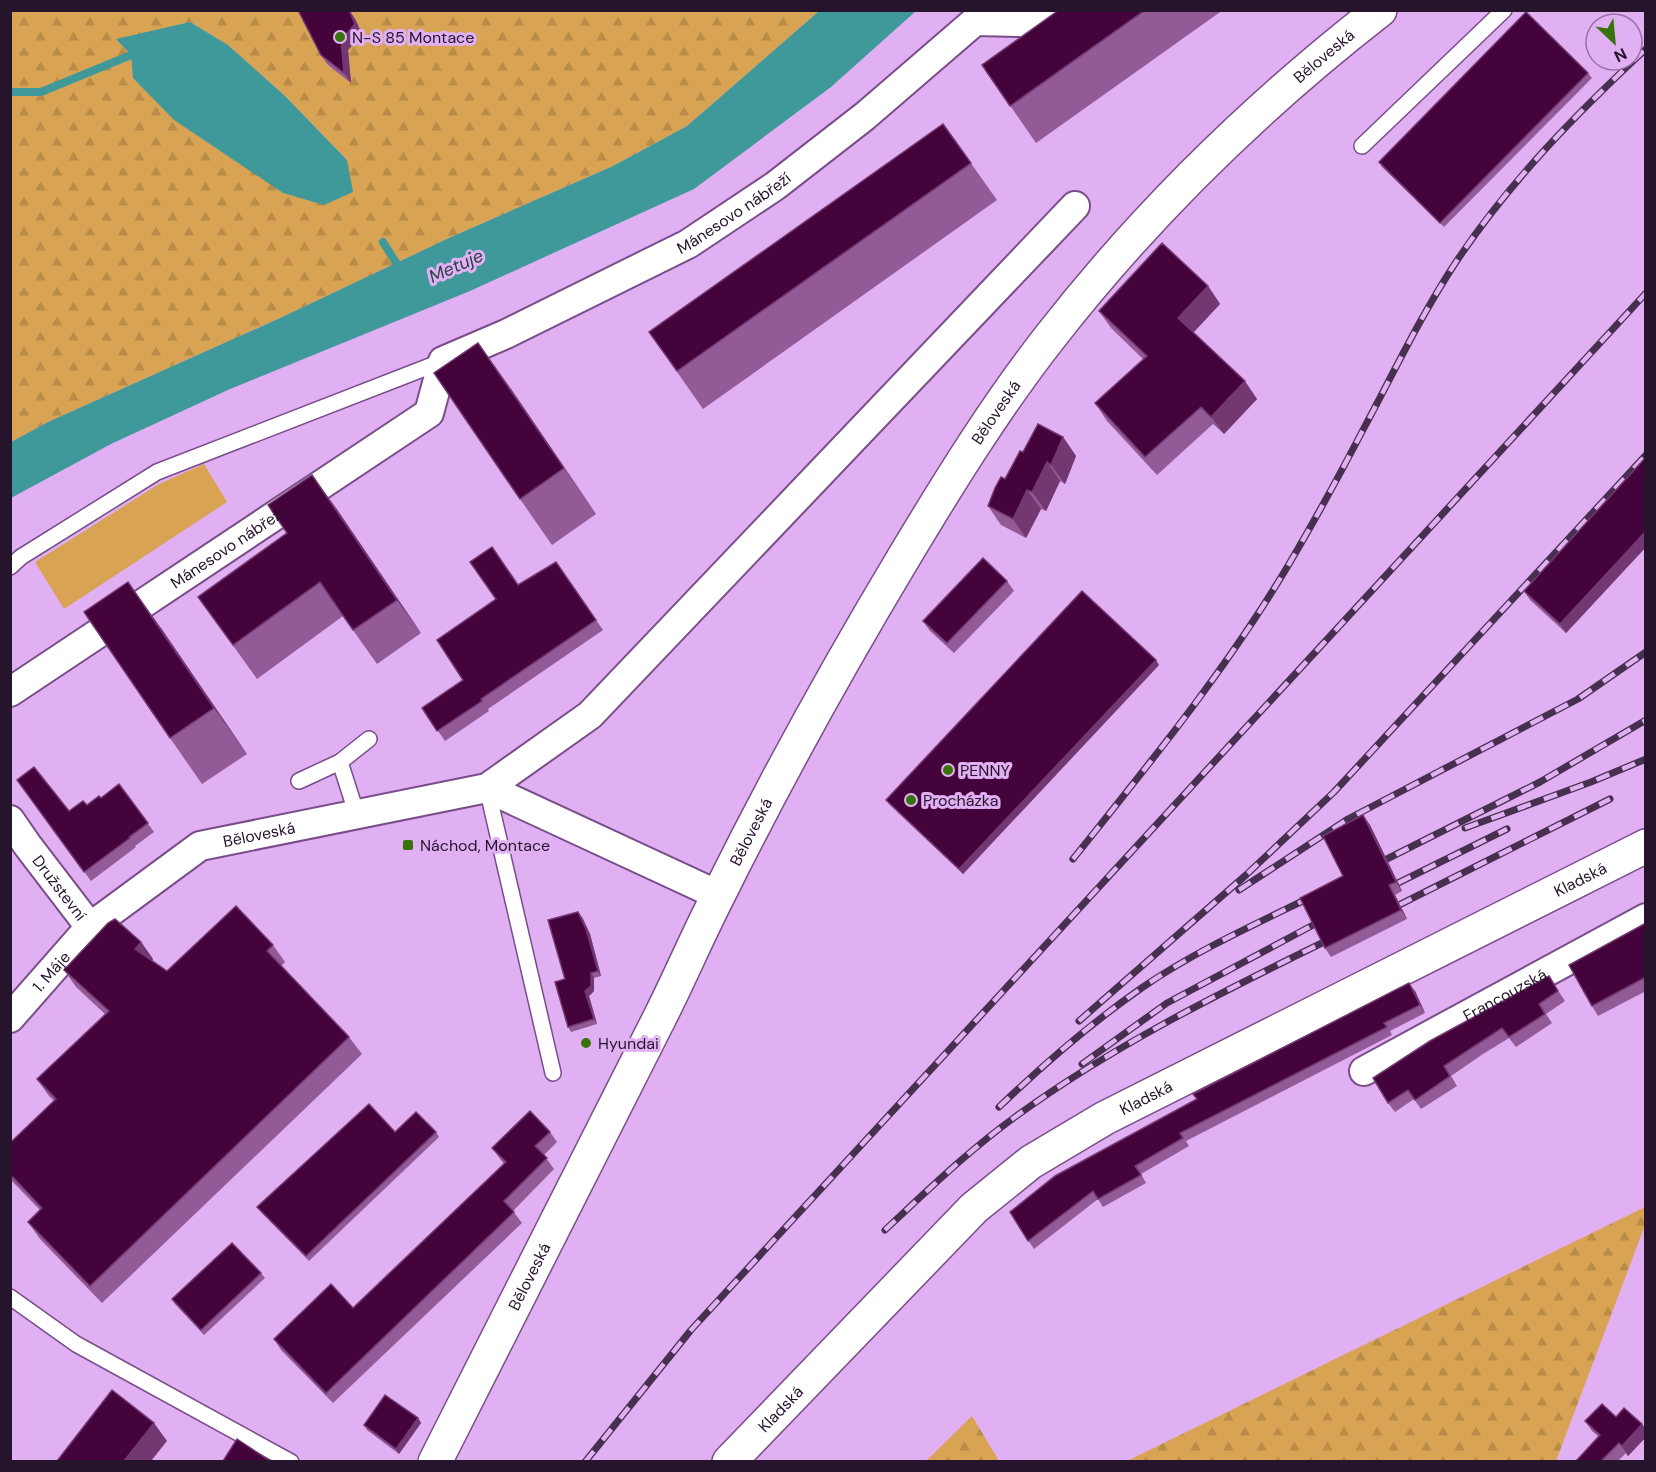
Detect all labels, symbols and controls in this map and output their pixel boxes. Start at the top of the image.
north arrow [1584,12,1644,72]
street label: Běloveská [1289,24,1359,88]
place label: N-S 85 Montace [352,27,474,48]
marker: N-S 85 Montace [333,30,347,44]
text: N [1611,43,1630,67]
street label: Mánesovo nábřeží [673,167,796,259]
water label: Metuje [425,243,487,289]
street label: Běloveská [967,376,1025,449]
street label: Mánesovo nábřeží [166,502,289,593]
place label: PENNY [960,760,1010,781]
marker: PENNY [941,763,955,777]
place label: Procházka [923,790,998,811]
marker: Procházka [904,793,918,807]
street label: Běloveská [725,794,777,869]
street label: Běloveská [221,817,297,852]
place label: Náchod, Montace [420,835,550,856]
marker: Náchod, Montace [401,838,415,852]
street label: Družstevní [28,851,91,925]
street label: Kladská [1550,858,1610,902]
street label: 1. Máje [28,947,75,997]
street label: Francouzská [1459,964,1550,1026]
place label: Hyundai [598,1033,659,1054]
marker: Hyundai [579,1036,593,1050]
street label: Kladská [1116,1076,1176,1120]
street label: Běloveská [503,1239,555,1314]
street label: Kladská [754,1381,808,1437]

